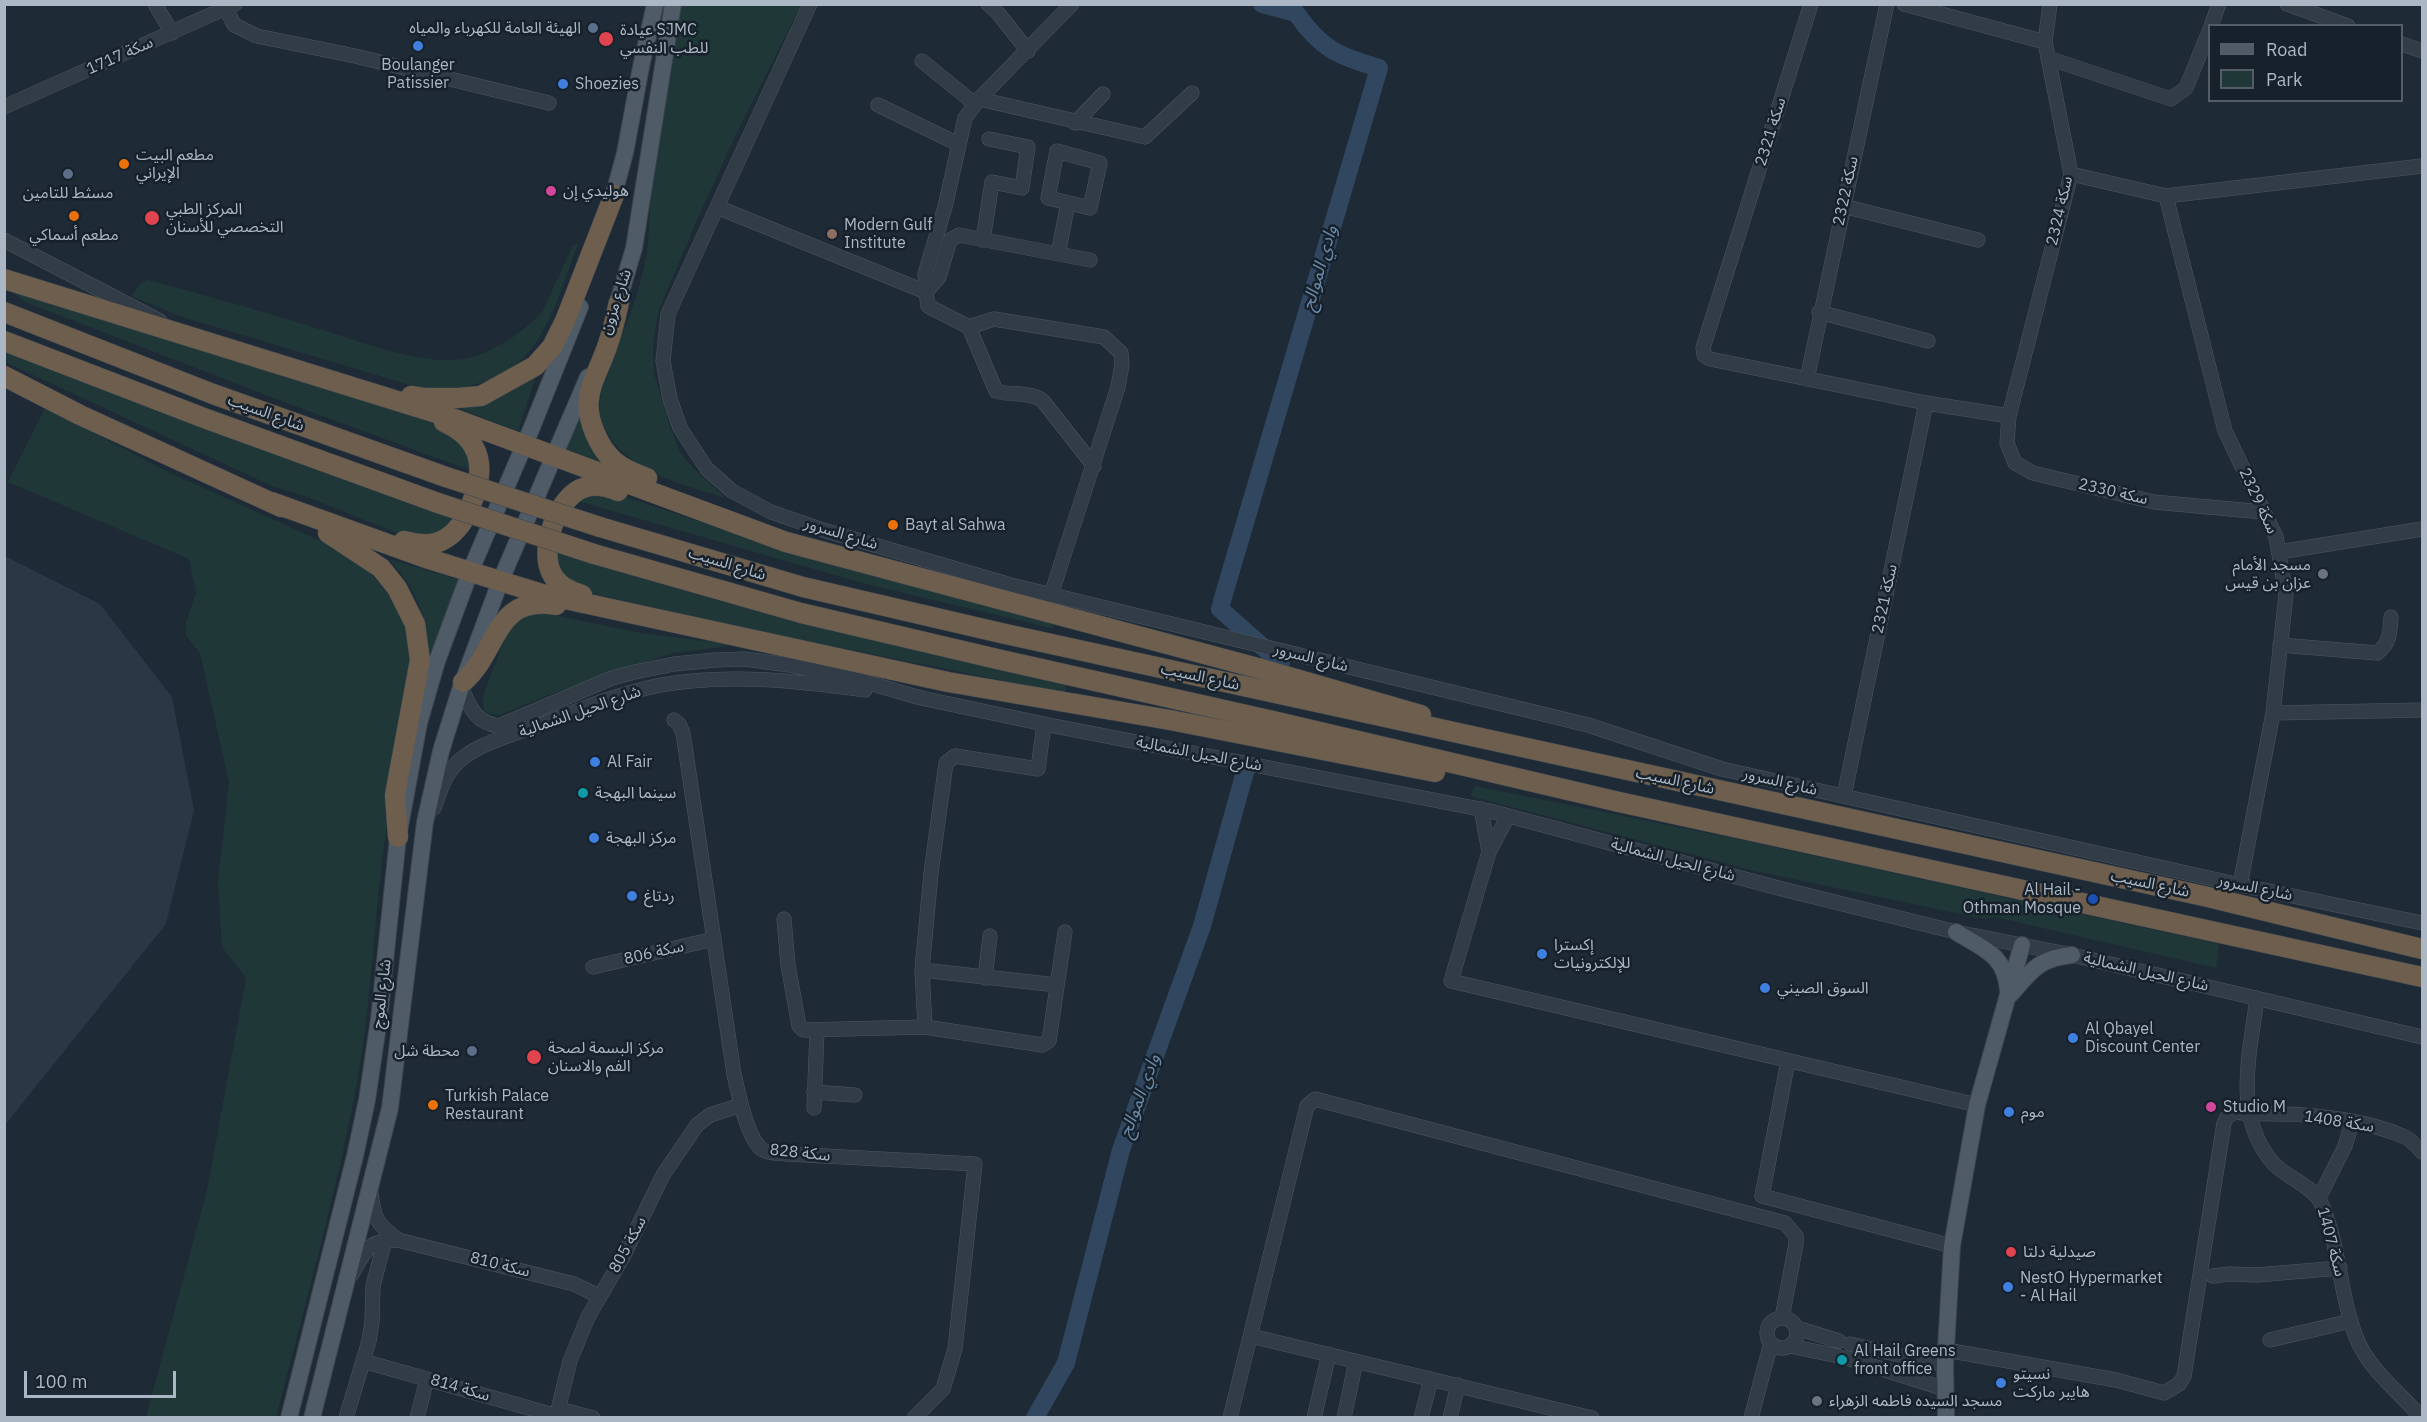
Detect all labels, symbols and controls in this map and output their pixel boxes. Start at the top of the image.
place label: الهيئة العامة للكهرباء والمياه [409,18,581,38]
place label: عيادة SJMC للطب النفسي [620,20,708,58]
marker: الهيئة العامة للكهرباء والمياه [586,21,600,35]
legend [2208,24,2403,102]
marker: عيادة SJMC للطب النفسي [597,30,615,48]
street label: سكة 1717 [84,33,156,79]
text: Road [2266,38,2307,61]
marker: Boulanger Patissier [411,39,425,53]
place label: Boulanger Patissier [381,55,455,93]
text: Park [2266,68,2302,91]
place label: Shoezies [575,74,639,94]
marker: Shoezies [556,77,570,91]
street label: سكة 2321 [1751,95,1791,169]
place label: مطعم البيت الإيراني [136,145,214,183]
street label: سكة 2322 [1829,154,1863,228]
marker: مطعم البيت الإيراني [117,157,131,171]
marker: مسثط للتامين [61,167,75,181]
street label: سكة 2324 [2043,174,2077,248]
place label: هوليدي إن [563,181,629,201]
place label: مسثط للتامين [23,183,113,203]
marker: هوليدي إن [544,184,558,198]
place label: المركز الطبي التخصصي للأسنان [166,199,283,237]
marker: مطعم أسماكي [67,209,81,223]
marker: المركز الطبي التخصصي للأسنان [143,209,161,227]
place label: Modern Gulf Institute [844,215,932,253]
water label: وادي الموالح [1298,223,1342,313]
place label: مطعم أسماكي [29,225,119,245]
marker: Modern Gulf Institute [825,227,839,241]
street label: شارع مزون [596,267,636,337]
street label: شارع السيب [225,390,307,436]
street label: سكة 2329 [2234,465,2282,537]
street label: سكة 2330 [2076,475,2150,509]
street label: شارع السرور [802,514,880,554]
place label: Bayt al Sahwa [905,515,1005,535]
marker: Bayt al Sahwa [886,518,900,532]
street label: شارع السيب [686,543,768,585]
place label: مسجد الأمام عزان بن قيس [2225,555,2311,593]
street label: سكة 2321 [1868,562,1902,636]
marker: مسجد الأمام عزان بن قيس [2316,567,2330,581]
street label: شارع السرور [1272,640,1350,676]
street label: شارع السيب [1159,659,1241,695]
street label: شارع الحيل الشمالية [516,682,644,742]
street label: شارع الحيل الشمالية [1134,732,1264,776]
place label: Al Fair [607,752,652,772]
marker: Al Fair [588,755,602,769]
street label: شارع السيب [1634,763,1716,799]
street label: شارع السرور [1741,764,1819,800]
place label: سينما البهجة [595,783,676,803]
marker: سينما البهجة [576,786,590,800]
place label: مركز البهجة [606,828,676,848]
marker: مركز البهجة [587,831,601,845]
street label: شارع الحيل الشمالية [1609,834,1737,886]
street label: شارع السيب [2109,866,2191,902]
street label: شارع السرور [2216,871,2294,905]
place label: Al Hail - Othman Mosque [1963,880,2081,918]
place label: ردتاغ [644,886,675,906]
marker: ردتاغ [625,889,639,903]
marker: Al Hail - Othman Mosque [2086,892,2100,906]
place label: إكسترا للإلكترونيات [1554,935,1630,973]
street label: سكة 806 [622,937,686,969]
marker: إكسترا للإلكترونيات [1535,947,1549,961]
street label: شارع الحيل الشمالية [2082,948,2210,996]
street label: شارع الموج [368,958,396,1030]
place label: السوق الصيني [1777,978,1869,998]
marker: السوق الصيني [1758,981,1772,995]
place label: Al Qbayel Discount Center [2085,1019,2200,1057]
marker: Al Qbayel Discount Center [2066,1031,2080,1045]
place label: مركز البسمة لصحة الفم والاسنان [548,1038,664,1076]
place label: محطة شل [394,1041,460,1061]
marker: محطة شل [465,1044,479,1058]
marker: مركز البسمة لصحة الفم والاسنان [525,1048,543,1066]
water label: وادي الموالح [1115,1051,1165,1141]
place label: Turkish Palace Restaurant [445,1086,549,1124]
place label: Studio M [2223,1097,2286,1117]
marker: Turkish Palace Restaurant [426,1098,440,1112]
marker: Studio M [2204,1100,2218,1114]
place label: موم [2021,1102,2045,1122]
marker: موم [2002,1105,2016,1119]
street label: سكة 1408 [2303,1107,2375,1137]
street label: سكة 828 [769,1140,831,1166]
street label: سكة 1407 [2313,1205,2349,1279]
street label: سكة 805 [605,1214,651,1276]
place label: صيدلية دلتا [2023,1242,2096,1262]
marker: صيدلية دلتا [2004,1245,2018,1259]
street label: سكة 810 [468,1248,532,1282]
place label: NestO Hypermarket - Al Hail [2020,1268,2163,1306]
marker: NestO Hypermarket - Al Hail [2001,1280,2015,1294]
place label: Al Hail Greens front office [1854,1341,1956,1379]
marker: Al Hail Greens front office [1835,1353,1849,1367]
scale bar [27,1359,178,1397]
place label: نسيتو هايبر ماركت [2013,1364,2090,1402]
text: 100 m [35,1370,87,1393]
street label: سكة 814 [428,1370,492,1406]
marker: نسيتو هايبر ماركت [1994,1376,2008,1390]
place label: مسجد السيده فاطمه الزهراء [1829,1391,2002,1411]
marker: مسجد السيده فاطمه الزهراء [1810,1394,1824,1408]

